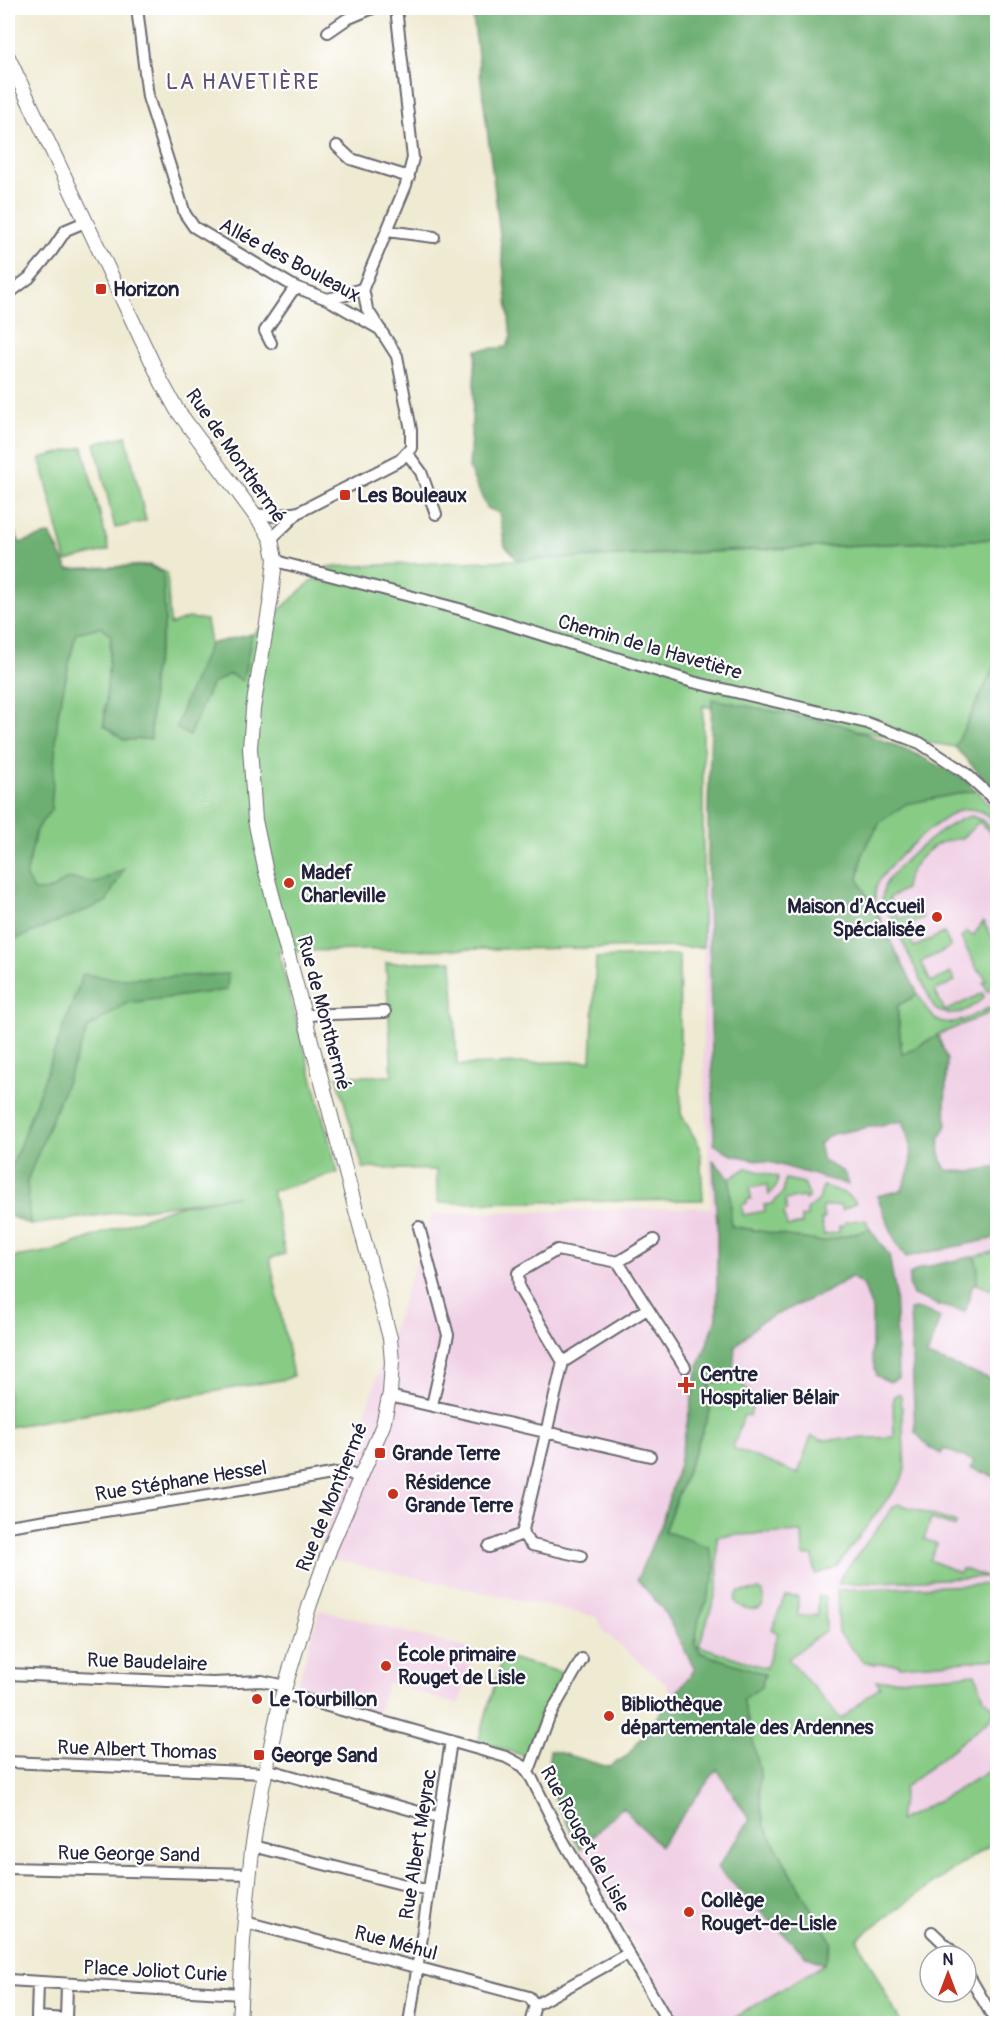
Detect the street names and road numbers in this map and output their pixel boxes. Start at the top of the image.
street label: Allée des Bouleaux [215,212,365,308]
street label: Rue de Monthermé [180,384,292,528]
street label: Chemin de la Havetière [555,609,745,685]
street label: Rue de Monthermé [291,933,357,1093]
street label: Rue de Monthermé [291,1419,373,1575]
street label: Rue Stéphane Hessel [93,1455,269,1507]
street label: Rue Baudelaire [86,1647,208,1677]
street label: Rue Albert Thomas [57,1735,217,1765]
street label: Rue Rouget de Lisle [535,1762,636,1917]
street label: Rue Albert Meyrac [394,1767,442,1921]
street label: Rue George Sand [57,1840,201,1868]
street label: Rue Méhul [352,1920,440,1966]
street label: Place Joliot Curie [82,1955,228,1987]

